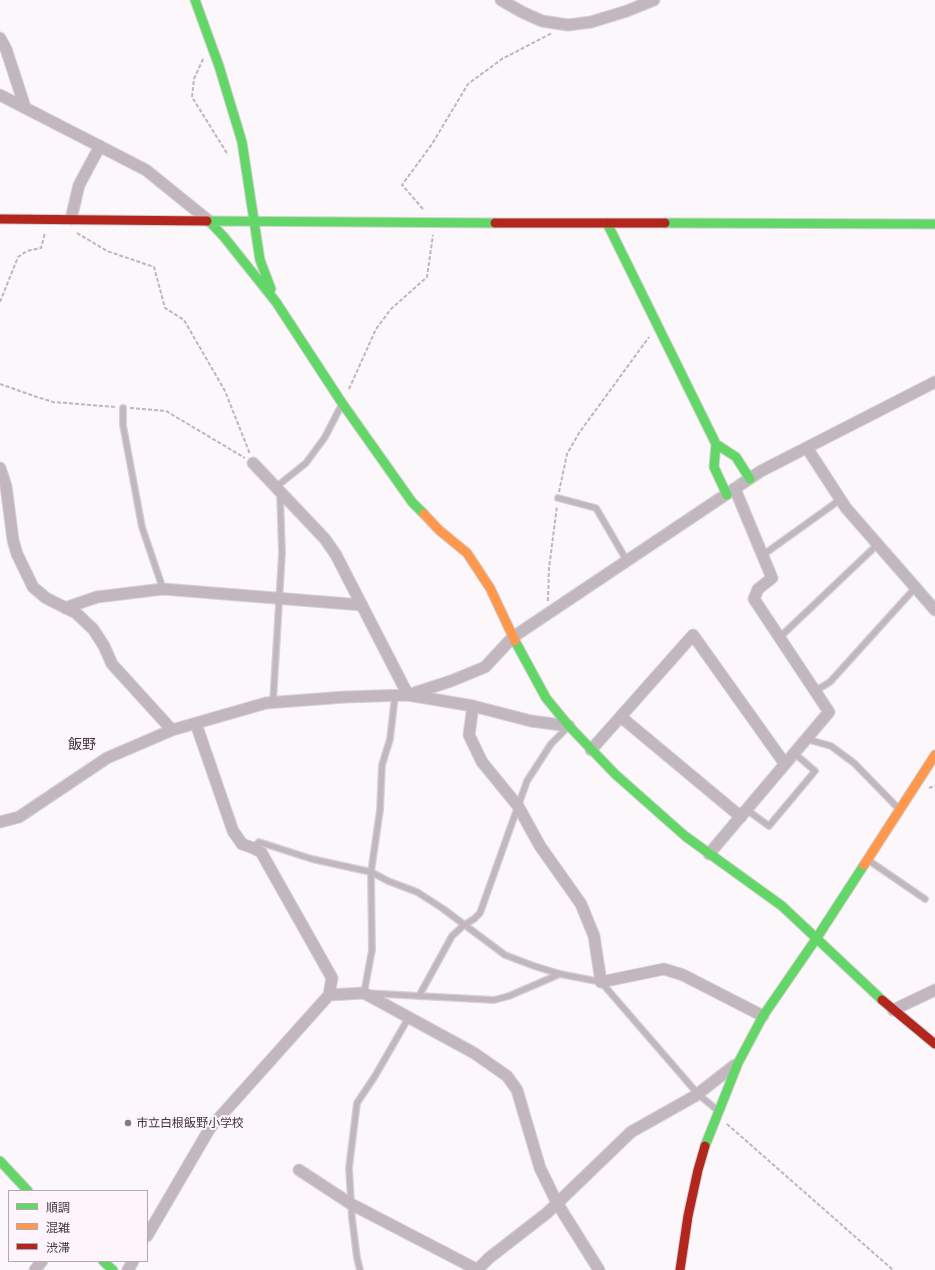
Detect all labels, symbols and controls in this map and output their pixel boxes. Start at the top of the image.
district label: 飯野 [68,736,96,752]
place label: 市立白根飯野小学校 [136,1116,244,1130]
marker: 市立白根飯野小学校 [123,1118,133,1128]
legend [8,1190,148,1262]
text: 順調 [46,1200,70,1214]
text: 混雑 [46,1220,70,1234]
text: 渋滞 [46,1240,70,1254]

